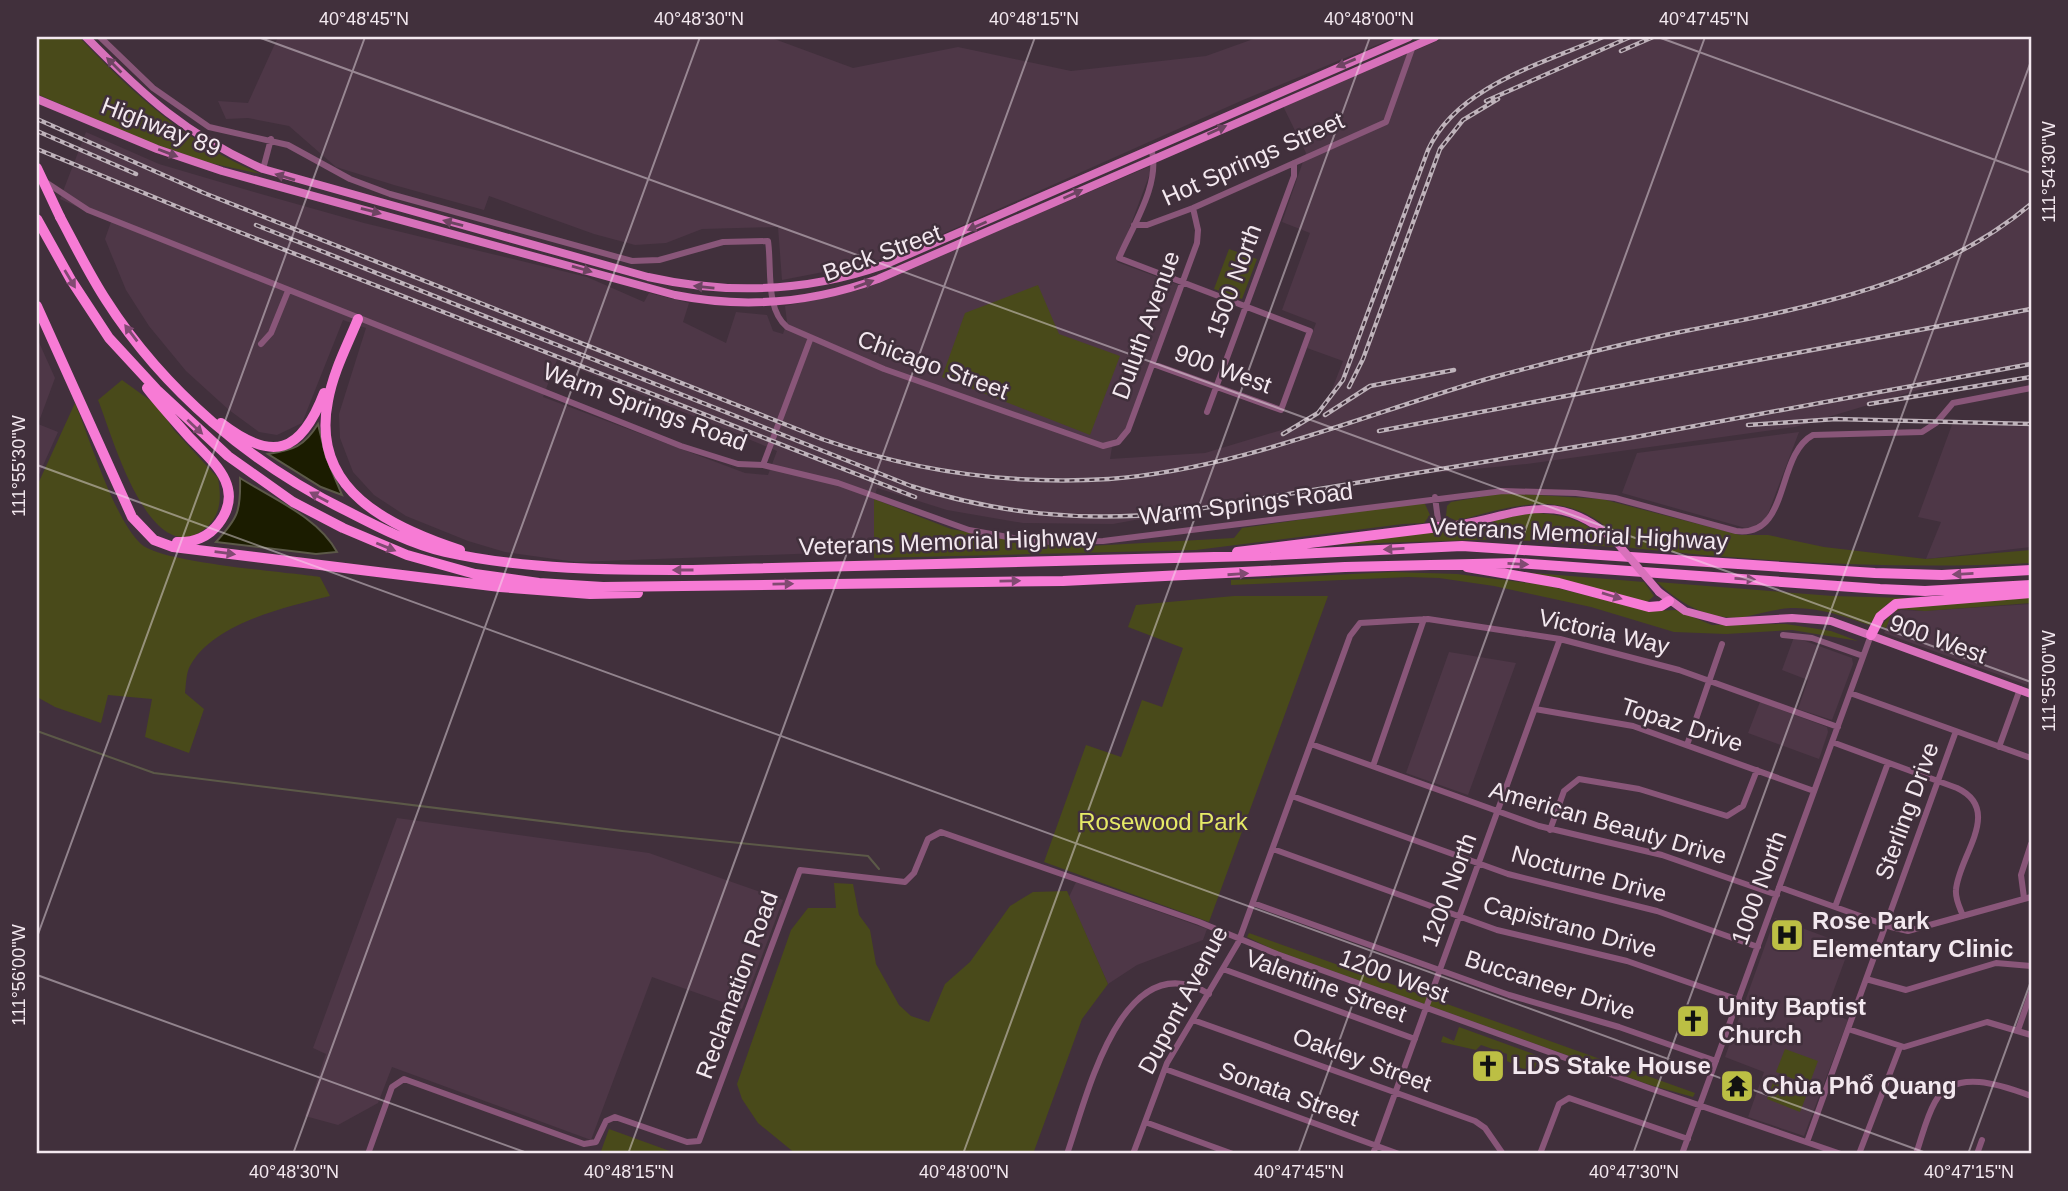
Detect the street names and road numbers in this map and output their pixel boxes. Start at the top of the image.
street label: Highway 89 [98,91,225,162]
street label: Hot Springs Street [1158,106,1348,211]
street label: Beck Street [819,219,945,286]
street label: 1500 North [1201,220,1267,341]
street label: Duluth Avenue [1106,247,1185,403]
street label: Chicago Street [854,325,1013,404]
street label: 900 West [1171,339,1276,399]
street label: Warm Springs Road [539,357,751,456]
street label: Warm Springs Road [1138,477,1354,530]
street label: Veterans Memorial Highway [1429,512,1729,555]
street label: Veterans Memorial Highway [798,523,1098,560]
street label: Victoria Way [1536,603,1672,660]
street label: 900 West [1886,609,1991,669]
street label: Topaz Drive [1618,692,1747,757]
street label: Sterling Drive [1869,739,1944,883]
street label: American Beauty Drive [1486,776,1730,869]
street label: 1000 North [1726,827,1792,948]
street label: 1200 North [1416,829,1482,950]
street label: Nocturne Drive [1508,840,1670,907]
street label: Reclamation Road [690,887,783,1082]
street label: Capistrano Drive [1480,890,1660,963]
street label: Dupont Avenue [1132,921,1233,1078]
street label: 1200 West [1336,943,1453,1008]
street label: Valentine Street [1242,944,1411,1027]
street label: Buccaneer Drive [1462,944,1639,1025]
street label: Oakley Street [1289,1022,1435,1097]
street label: Sonata Street [1216,1056,1363,1131]

